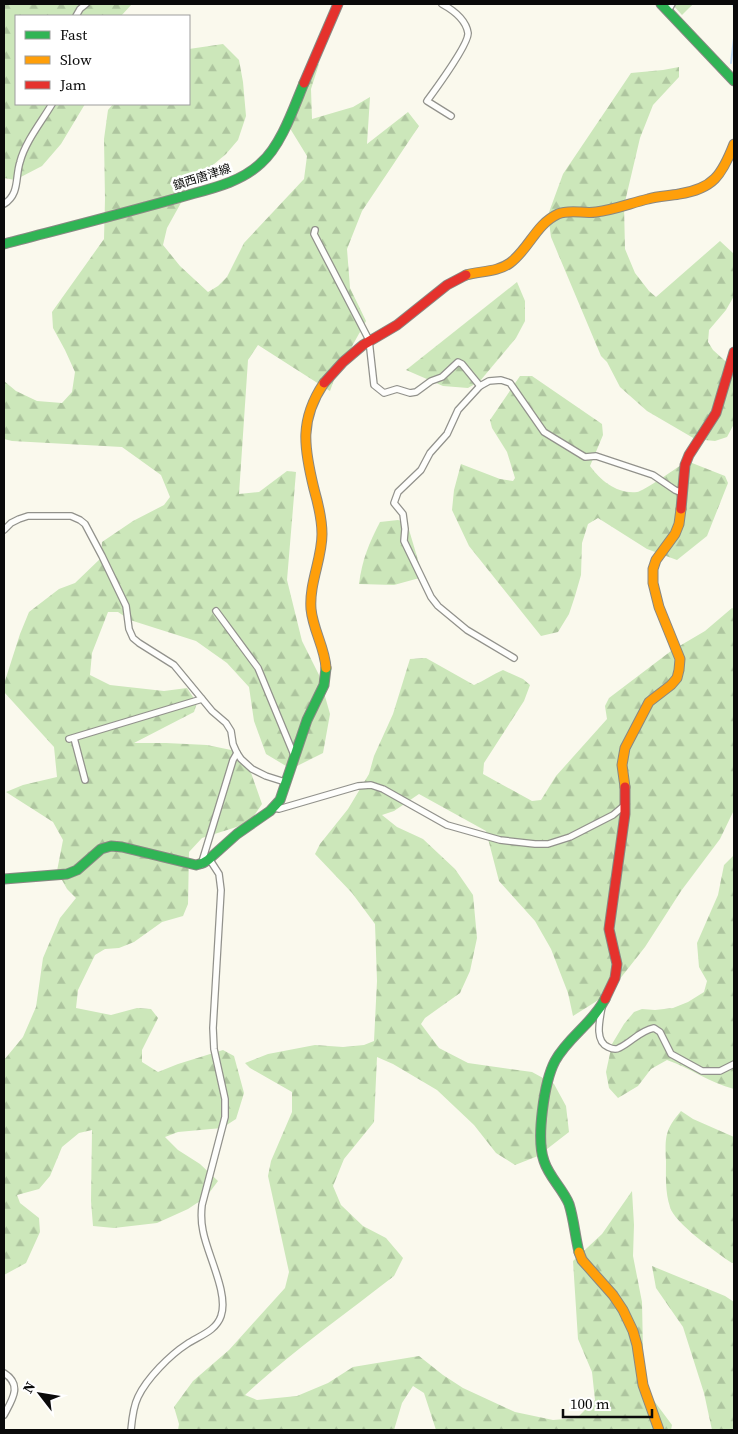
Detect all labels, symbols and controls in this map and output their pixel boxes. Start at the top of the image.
legend [15,15,190,105]
text: Fast [60,24,87,45]
text: Slow [60,49,92,70]
text: Jam [59,74,87,95]
street label: 鎮西唐津線 [171,160,233,194]
north arrow [15,1369,65,1419]
text: N [18,1378,40,1397]
scale bar [563,1386,652,1418]
text: 100 m [570,1393,610,1414]

